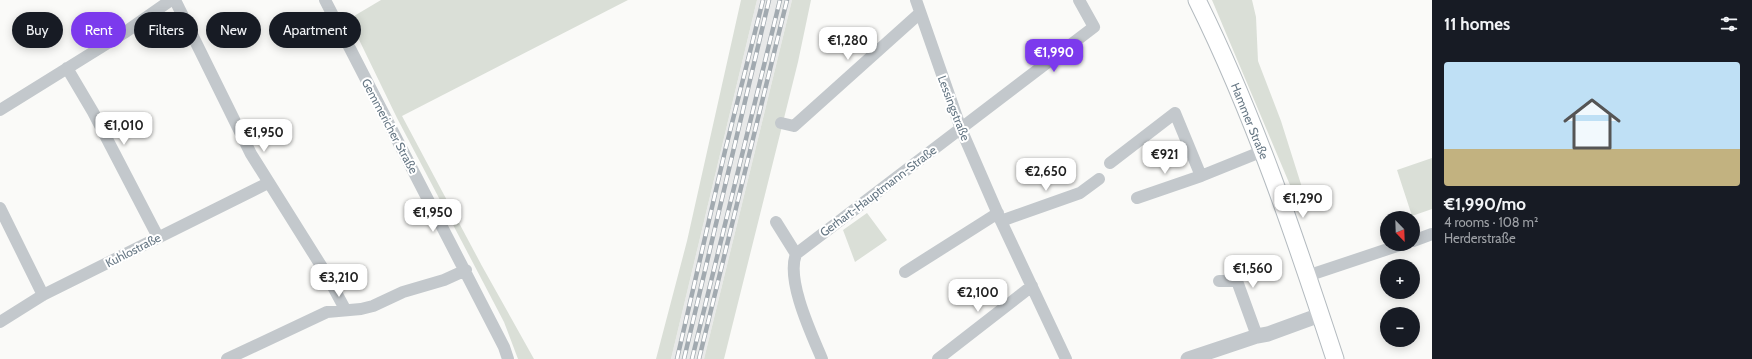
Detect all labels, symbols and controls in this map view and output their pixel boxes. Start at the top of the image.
chip: Buy [12,12,63,48]
chip: Rent [71,12,126,48]
chip: Filters [134,12,198,48]
chip: New [206,12,261,48]
chip: Apartment [269,12,361,48]
icon: filters [1718,13,1740,35]
text: 11 homes [1444,14,1510,34]
pin: €1,280 [815,27,881,61]
text: €1,280 [828,32,868,48]
pin: €1,990 [1021,39,1087,73]
text: €1,990 [1034,44,1074,60]
street label: Lessingstraße [935,73,973,143]
street label: Gemmericher Straße [359,76,421,176]
street label: Hammer Straße [1228,81,1272,161]
icon: home [1556,88,1628,160]
pin: €1,010 [91,112,157,146]
text: €1,010 [104,117,144,133]
pin: €1,950 [231,119,297,153]
text: €1,950 [244,124,284,140]
pin: €921 [1141,141,1189,175]
street label: Gerhart-Hauptmann-Straße [817,142,939,240]
text: €921 [1151,146,1179,162]
pin: €2,650 [1013,158,1079,192]
text: €2,650 [1025,163,1067,179]
pin: €1,290 [1270,185,1336,219]
text: €1,290 [1283,190,1323,206]
text: €1,990/mo [1444,194,1526,214]
pin: €1,950 [400,199,466,233]
text: €1,950 [413,204,453,220]
north arrow [1380,211,1420,251]
map controls [1380,211,1420,347]
text: 4 rooms · 108 m² [1444,214,1538,230]
street label: Kuhlostraße [103,230,163,270]
text: Herderstraße [1444,230,1516,246]
pin: €1,560 [1220,255,1286,289]
button: + [1380,259,1420,299]
text: €1,560 [1233,260,1273,276]
pin: €3,210 [306,264,372,298]
text: €3,210 [319,269,359,285]
pin: €2,100 [945,279,1011,313]
text: €2,100 [957,284,999,300]
button: − [1380,307,1420,347]

